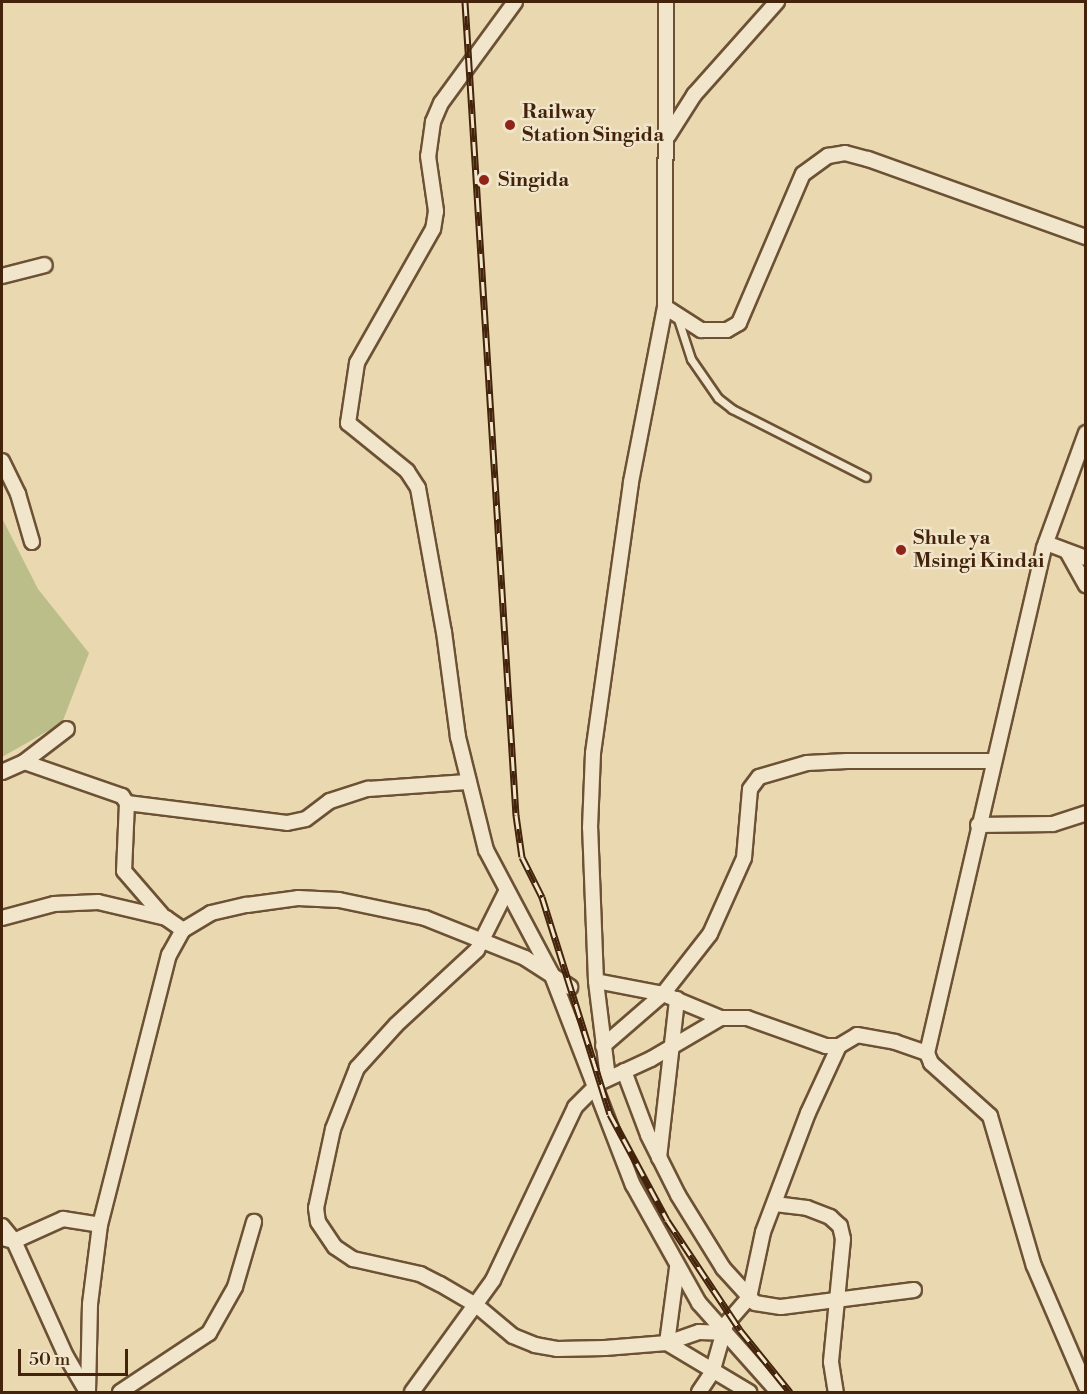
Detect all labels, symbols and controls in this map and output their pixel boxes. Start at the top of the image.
place label: Railway Station Singida [522,101,664,148]
marker: Railway Station Singida [503,118,517,132]
place label: Singida [498,168,569,192]
marker: Singida [475,171,493,189]
place label: Shule ya Msingi Kindai [913,526,1044,573]
marker: Shule ya Msingi Kindai [894,543,908,557]
scale bar [21,1337,130,1375]
text: 50 m [29,1348,70,1371]

